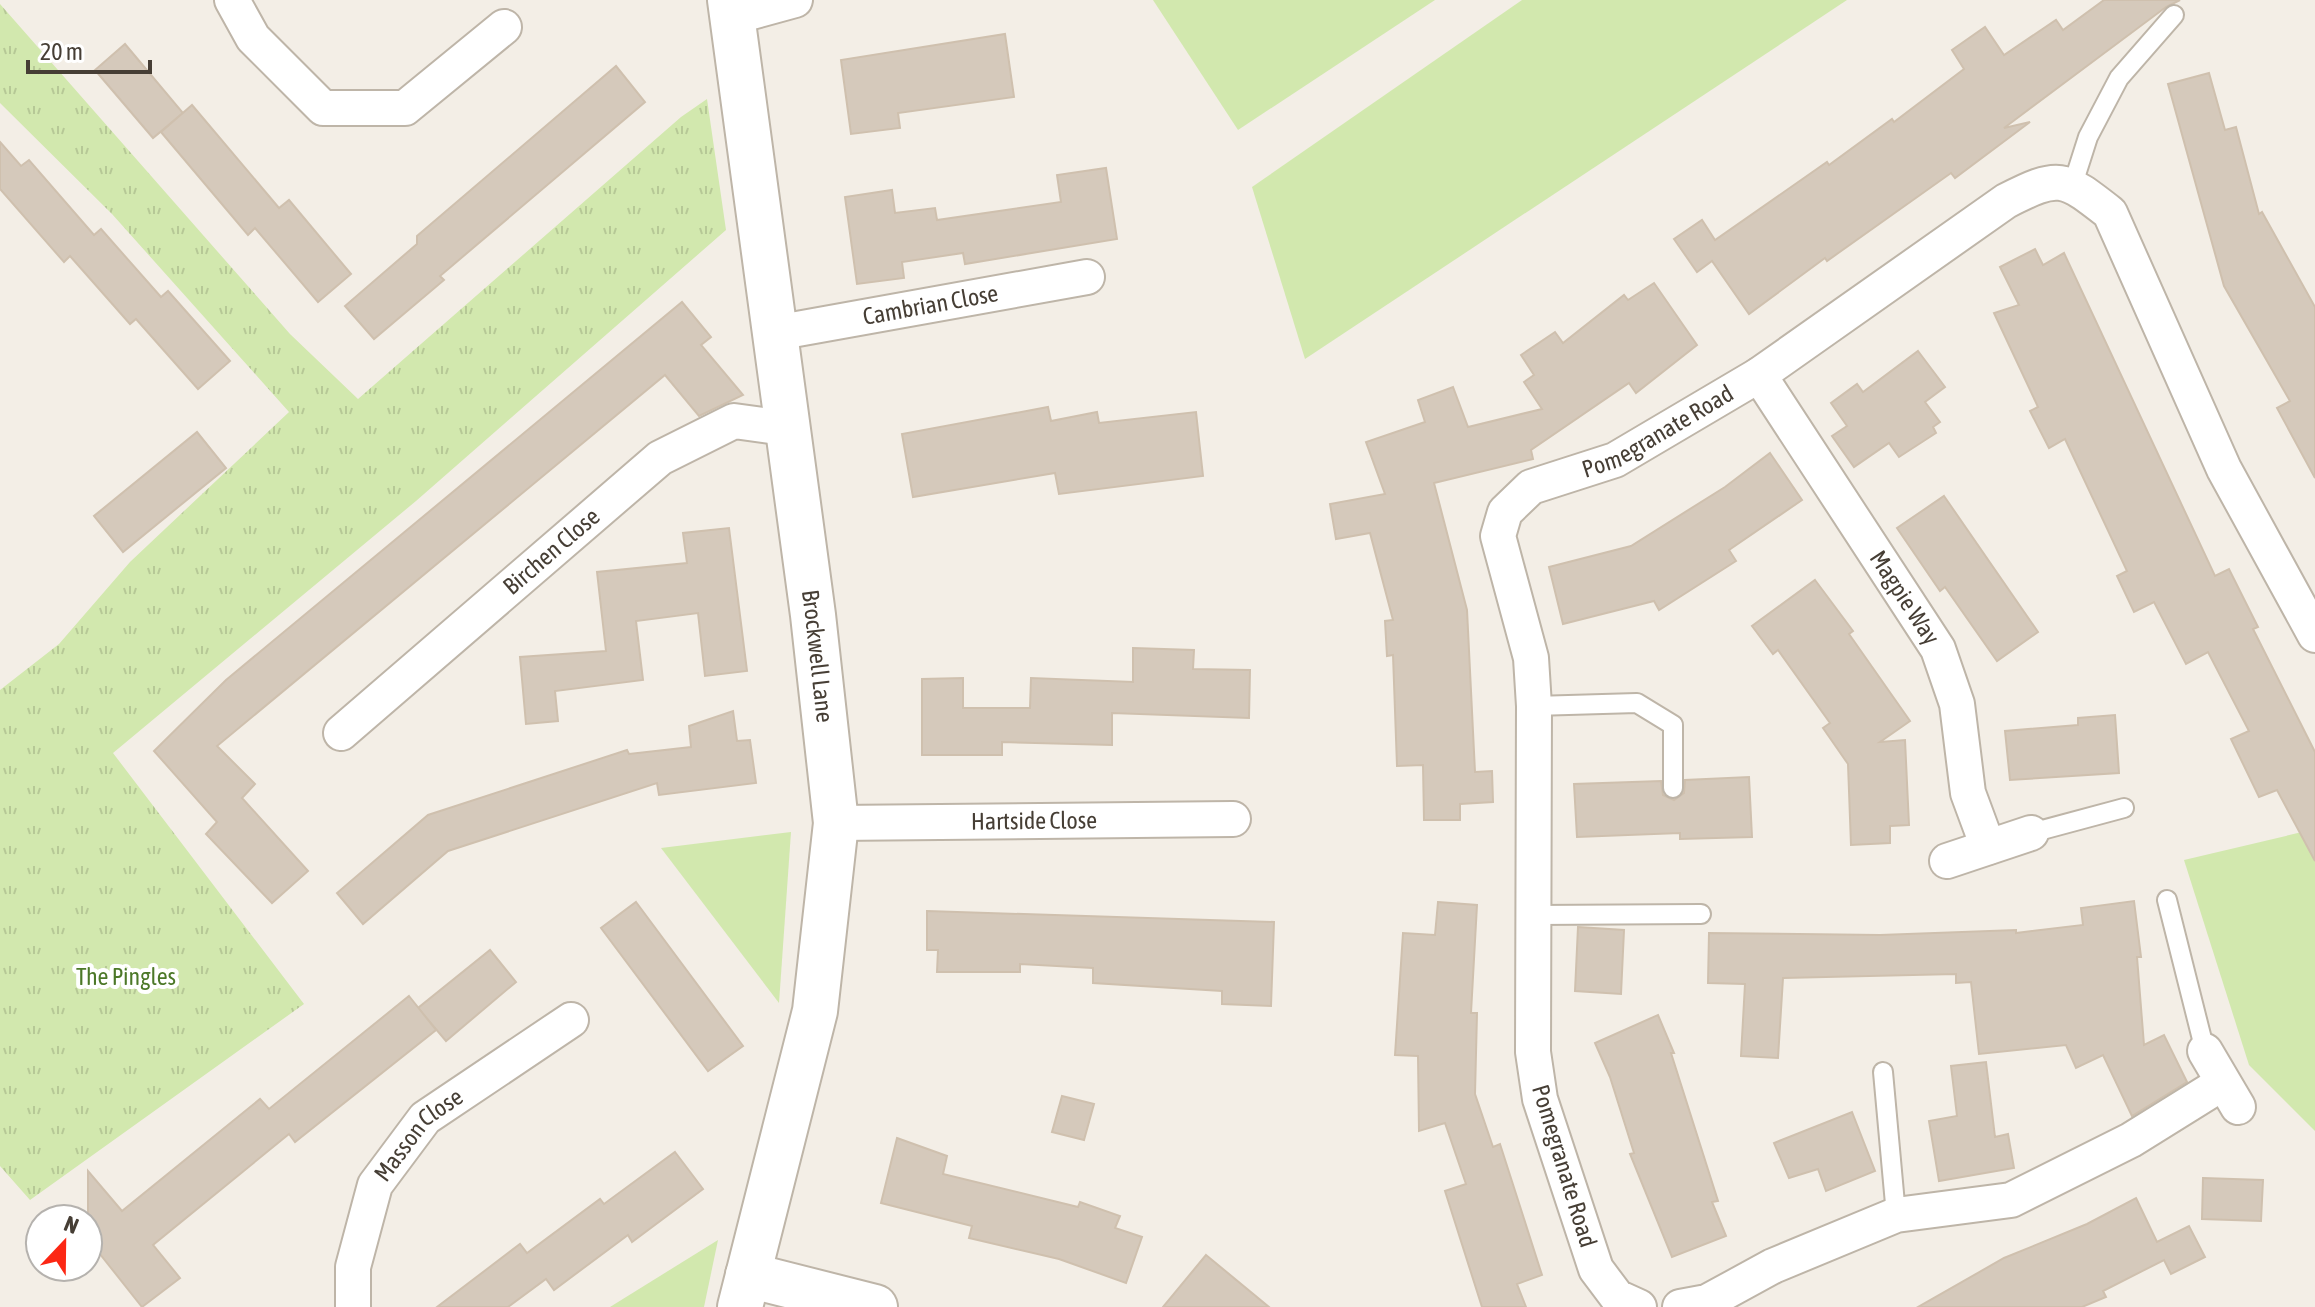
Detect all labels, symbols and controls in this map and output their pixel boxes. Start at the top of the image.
scale bar [28,24,150,74]
text: 20 m [40,38,83,65]
street label: Cambrian Close [861,279,1000,330]
street label: Pomegranate Road [1579,379,1738,483]
street label: Birchen Close [498,502,605,600]
street label: Magpie Way [1864,545,1945,649]
street label: Brockwell Lane [797,588,839,724]
street label: Hartside Close [971,806,1097,835]
park label: The Pingles [76,963,176,990]
street label: Pomegranate Road [1527,1081,1602,1250]
street label: Masson Close [369,1083,468,1186]
north arrow [24,1203,104,1283]
text: N [61,1210,82,1239]

